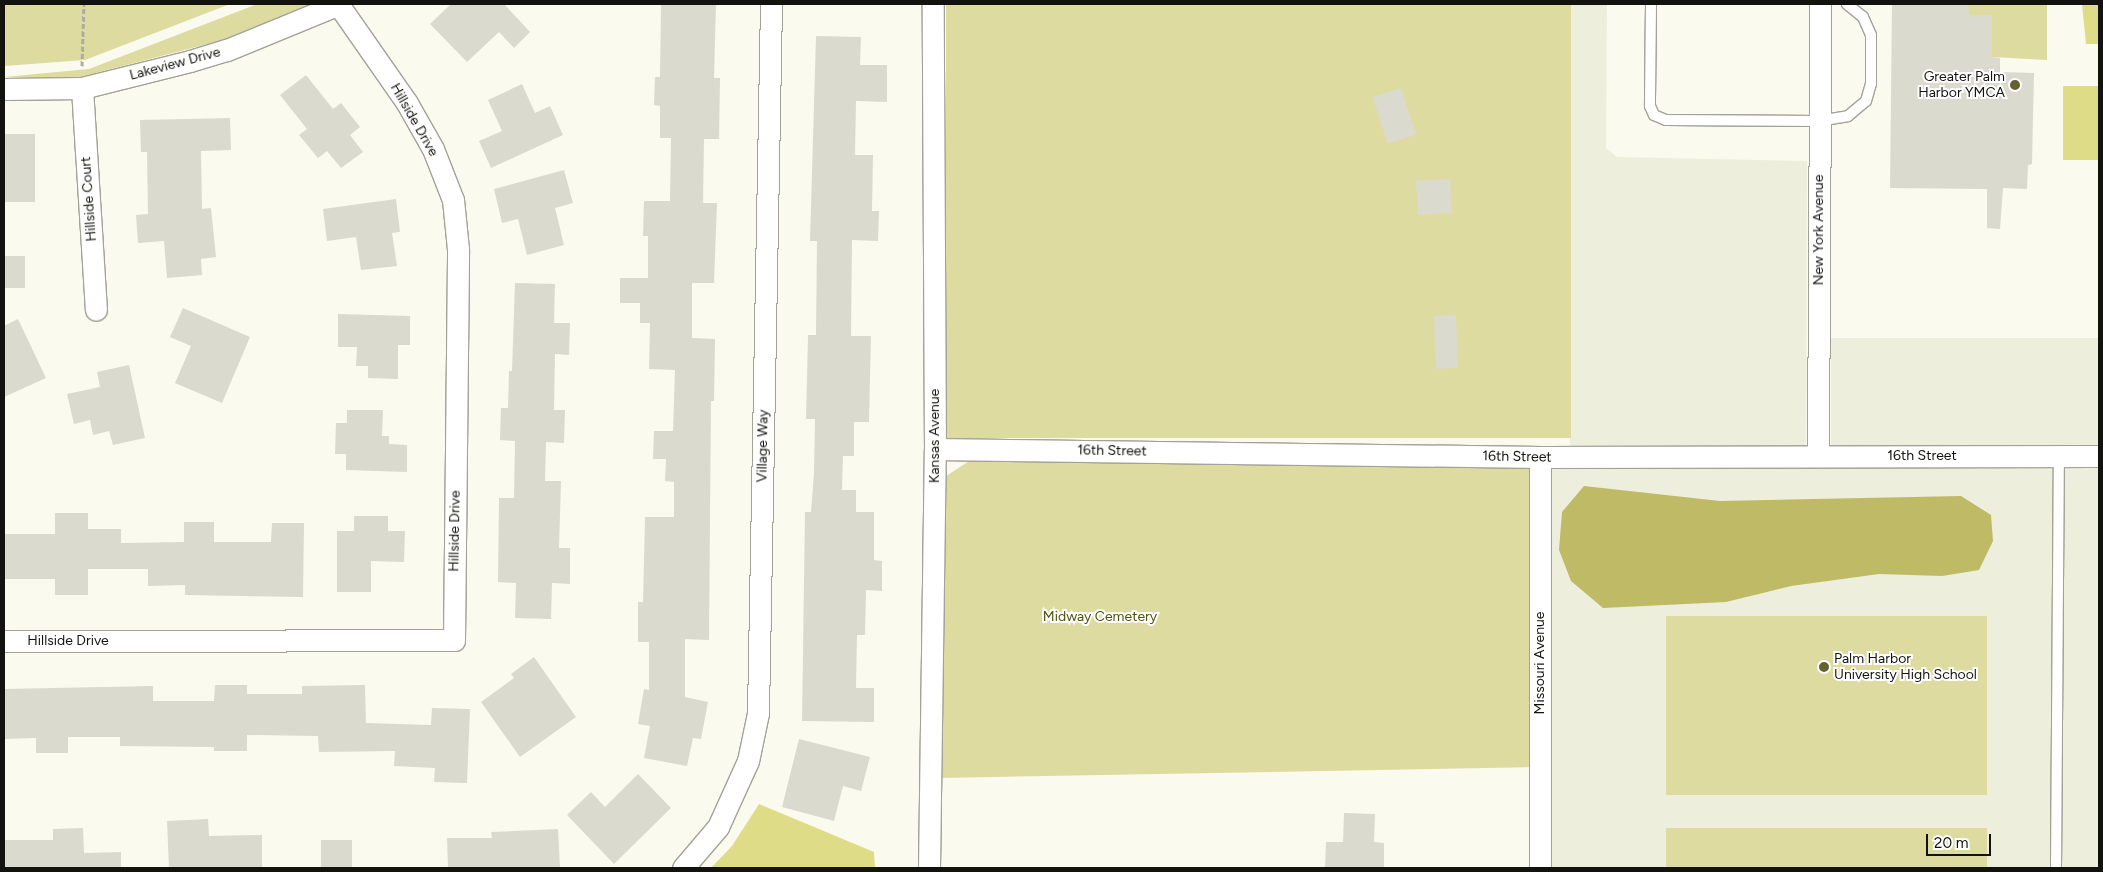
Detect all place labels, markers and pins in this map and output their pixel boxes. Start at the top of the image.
place label: Greater Palm Harbor YMCA [1918,69,2005,102]
marker: Greater Palm Harbor YMCA [2009,79,2021,91]
place label: Palm Harbor University High School [1834,651,1977,684]
marker: Palm Harbor University High School [1818,661,1830,673]

